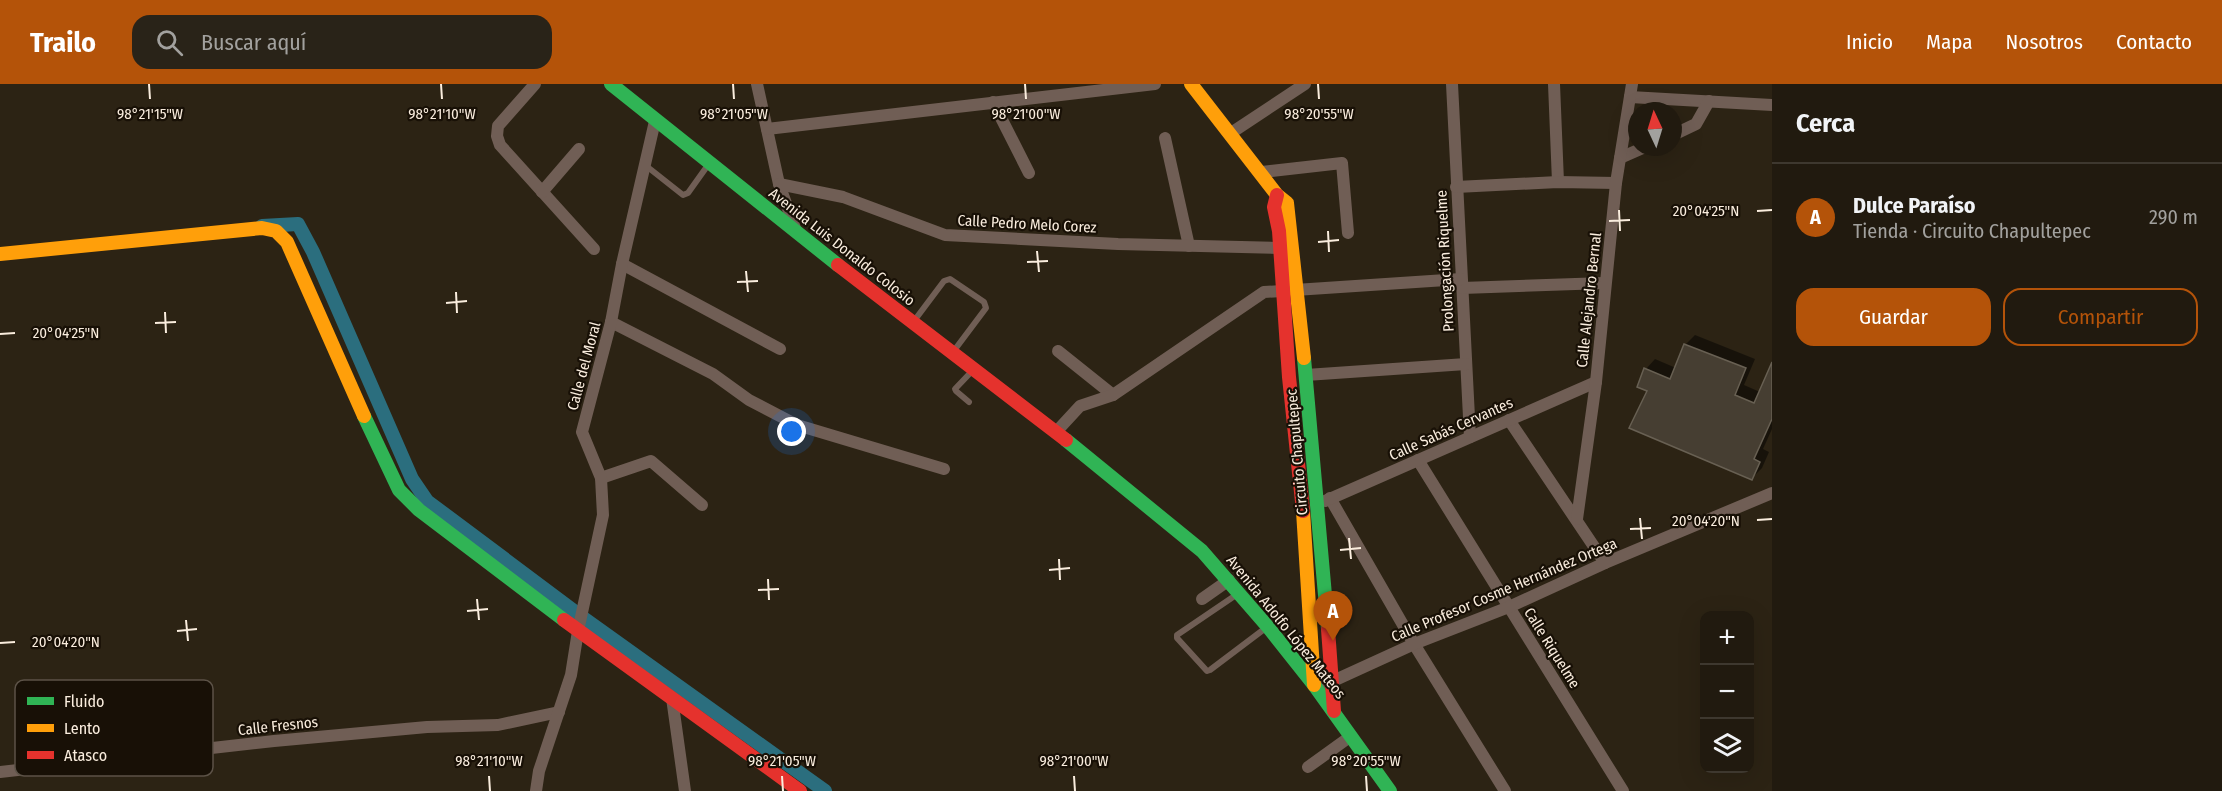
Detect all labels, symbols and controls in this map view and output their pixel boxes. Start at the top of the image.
search box [132,15,552,69]
text: Trailo [30,26,96,59]
icon: search [153,26,186,59]
text: Buscar aquí [201,29,306,56]
text: Inicio [1846,29,1893,55]
text: Mapa [1926,29,1973,55]
text: Nosotros [2006,29,2083,55]
text: Contacto [2116,29,2192,55]
north arrow [1628,102,1682,156]
text: 98°21'15"W [117,105,183,123]
text: 98°21'10"W [408,105,476,123]
text: 98°21'05"W [700,105,768,123]
text: 98°21'00"W [991,105,1061,123]
text: 98°20'55"W [1284,105,1354,123]
text: Cerca [1796,108,1855,139]
street label: Avenida Luis Donaldo Colosio [765,184,919,310]
street label: Prolongación Riquelme [1432,190,1458,332]
text: Dulce Paraíso [1853,192,1976,219]
text: 20°04'25"N [1673,202,1739,220]
text: A [1810,205,1821,229]
text: 290 m [2149,205,2198,229]
street label: Calle Pedro Melo Corez [957,211,1097,237]
text: Tienda · Circuito Chapultepec [1853,219,2091,243]
street label: Calle Alejandro Bernal [1573,231,1605,368]
button: Guardar [1796,288,1991,346]
button: Compartir [2003,288,2198,346]
street label: Calle del Moral [564,320,604,412]
text: 20°04'25"N [33,324,99,342]
street label: Circuito Chapultepec [1282,388,1311,516]
street label: Calle Sabás Cervantes [1386,394,1516,464]
your location [777,417,806,446]
text: 20°04'20"N [1672,512,1740,530]
street label: Calle Profesor Cosme Hernández Ortega [1389,534,1619,646]
street label: Avenida Adolfo López Mateos [1223,552,1349,702]
pin: A [1314,592,1352,641]
street label: Calle Riquelme [1520,604,1584,692]
map controls [1700,611,1754,773]
button: + [1700,611,1754,665]
text: 20°04'20"N [32,633,100,651]
button: − [1700,665,1754,719]
legend [15,680,213,776]
text: Fluido [64,692,104,711]
street label: Calle Fresnos [237,713,319,739]
text: Lento [64,719,100,738]
button: layers [1700,719,1754,773]
text: Atasco [64,746,107,765]
text: 98°21'10"W [455,752,523,770]
text: 98°21'05"W [748,752,816,770]
text: 98°21'00"W [1039,752,1109,770]
text: 98°20'55"W [1331,752,1401,770]

